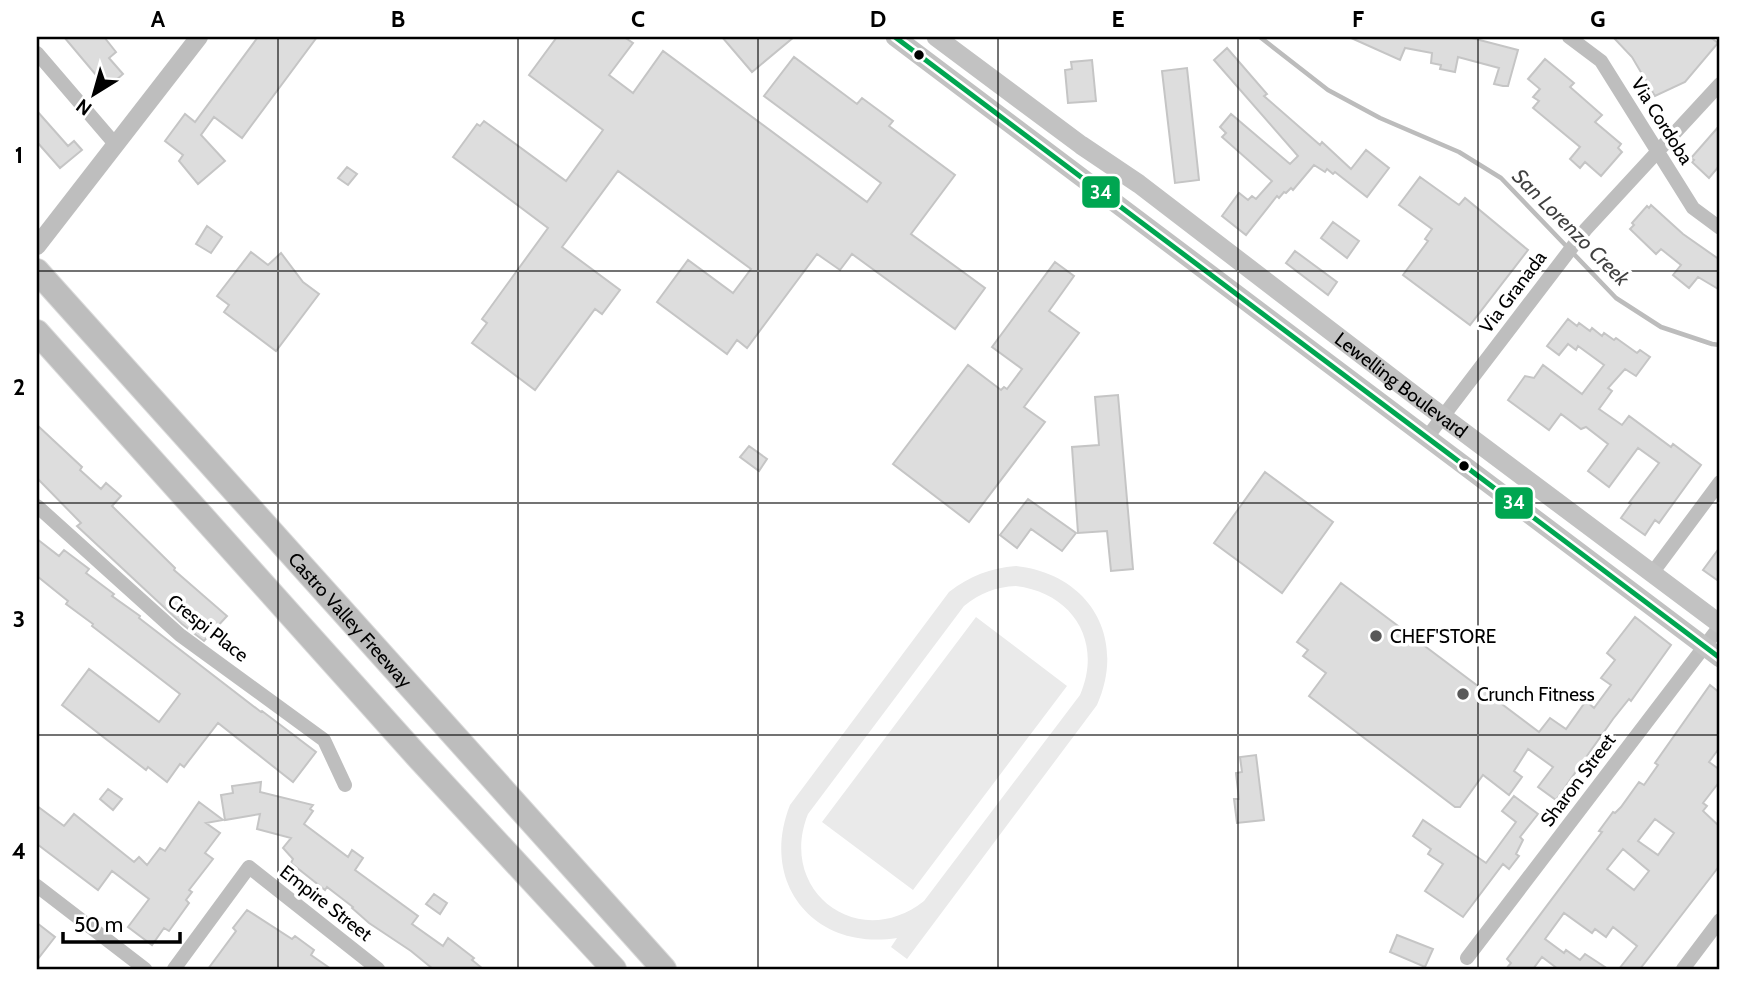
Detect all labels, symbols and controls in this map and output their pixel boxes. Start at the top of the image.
text: A [151,5,166,33]
text: B [391,5,405,33]
text: C [631,5,645,33]
text: D [870,5,886,33]
text: E [1111,5,1125,33]
text: F [1352,5,1364,33]
text: G [1590,5,1606,33]
unlabelled marker [912,48,926,62]
north arrow [60,60,130,130]
street label: Via Cordoba [1626,73,1698,169]
text: N [72,94,96,120]
text: 1 [15,141,23,169]
water label: San Lorenzo Creek [1507,163,1635,291]
line badge: 34 [1081,175,1121,209]
text: 34 [1090,181,1112,204]
street label: Via Granada [1475,246,1551,338]
street label: Lewelling Boulevard [1330,327,1472,442]
text: 2 [13,373,25,401]
unlabelled marker [1457,459,1471,473]
line badge: 34 [1494,486,1534,520]
text: 34 [1503,491,1525,514]
street label: Castro Valley Freeway [284,547,417,693]
street label: Crespi Place [163,589,253,667]
text: 3 [13,605,25,633]
place label: CHEF'STORE [1390,625,1496,648]
marker: CHEF'STORE [1368,628,1384,644]
place label: Crunch Fitness [1477,683,1595,706]
marker: Crunch Fitness [1455,686,1471,702]
street label: Sharon Street [1536,729,1621,831]
text: 4 [12,837,26,865]
street label: Empire Street [275,860,377,946]
scale bar [63,901,180,945]
text: 50 m [74,912,123,937]

